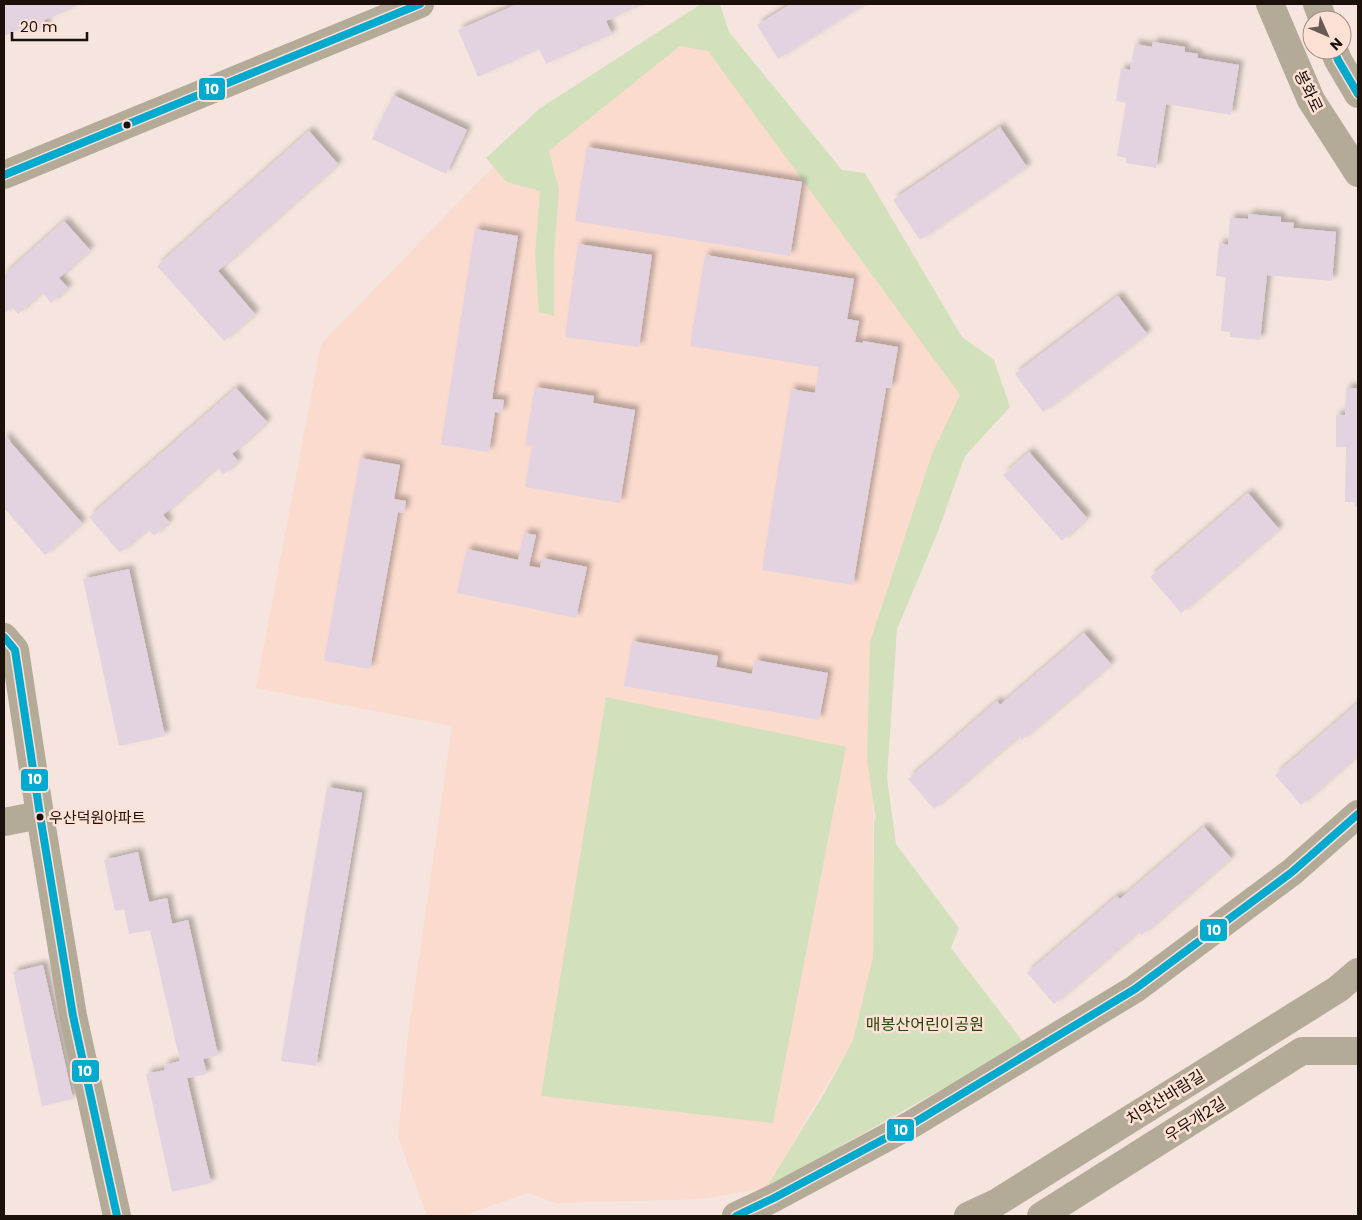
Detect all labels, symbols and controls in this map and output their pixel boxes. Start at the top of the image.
scale bar [12,10,88,42]
north arrow [1302,10,1352,60]
text: 20 m [20,16,58,37]
text: N [1325,33,1347,55]
street label: 봉화로 [1289,66,1329,116]
line badge: 10 [198,77,226,101]
text: 10 [205,79,219,99]
unlabelled marker [122,120,132,130]
line badge: 10 [20,768,49,792]
text: 10 [28,769,42,789]
place label: 우산덕원아파트 [49,807,146,828]
marker: 우산덕원아파트 [35,812,45,822]
line badge: 10 [1199,918,1228,942]
text: 10 [1207,920,1221,940]
park label: 매봉산어린이공원 [866,1013,984,1036]
line badge: 10 [71,1059,100,1083]
text: 10 [78,1061,92,1081]
street label: 치악산바람길 [1122,1064,1209,1131]
street label: 우무개2길 [1160,1092,1230,1147]
line badge: 10 [886,1118,915,1142]
text: 10 [894,1120,908,1140]

